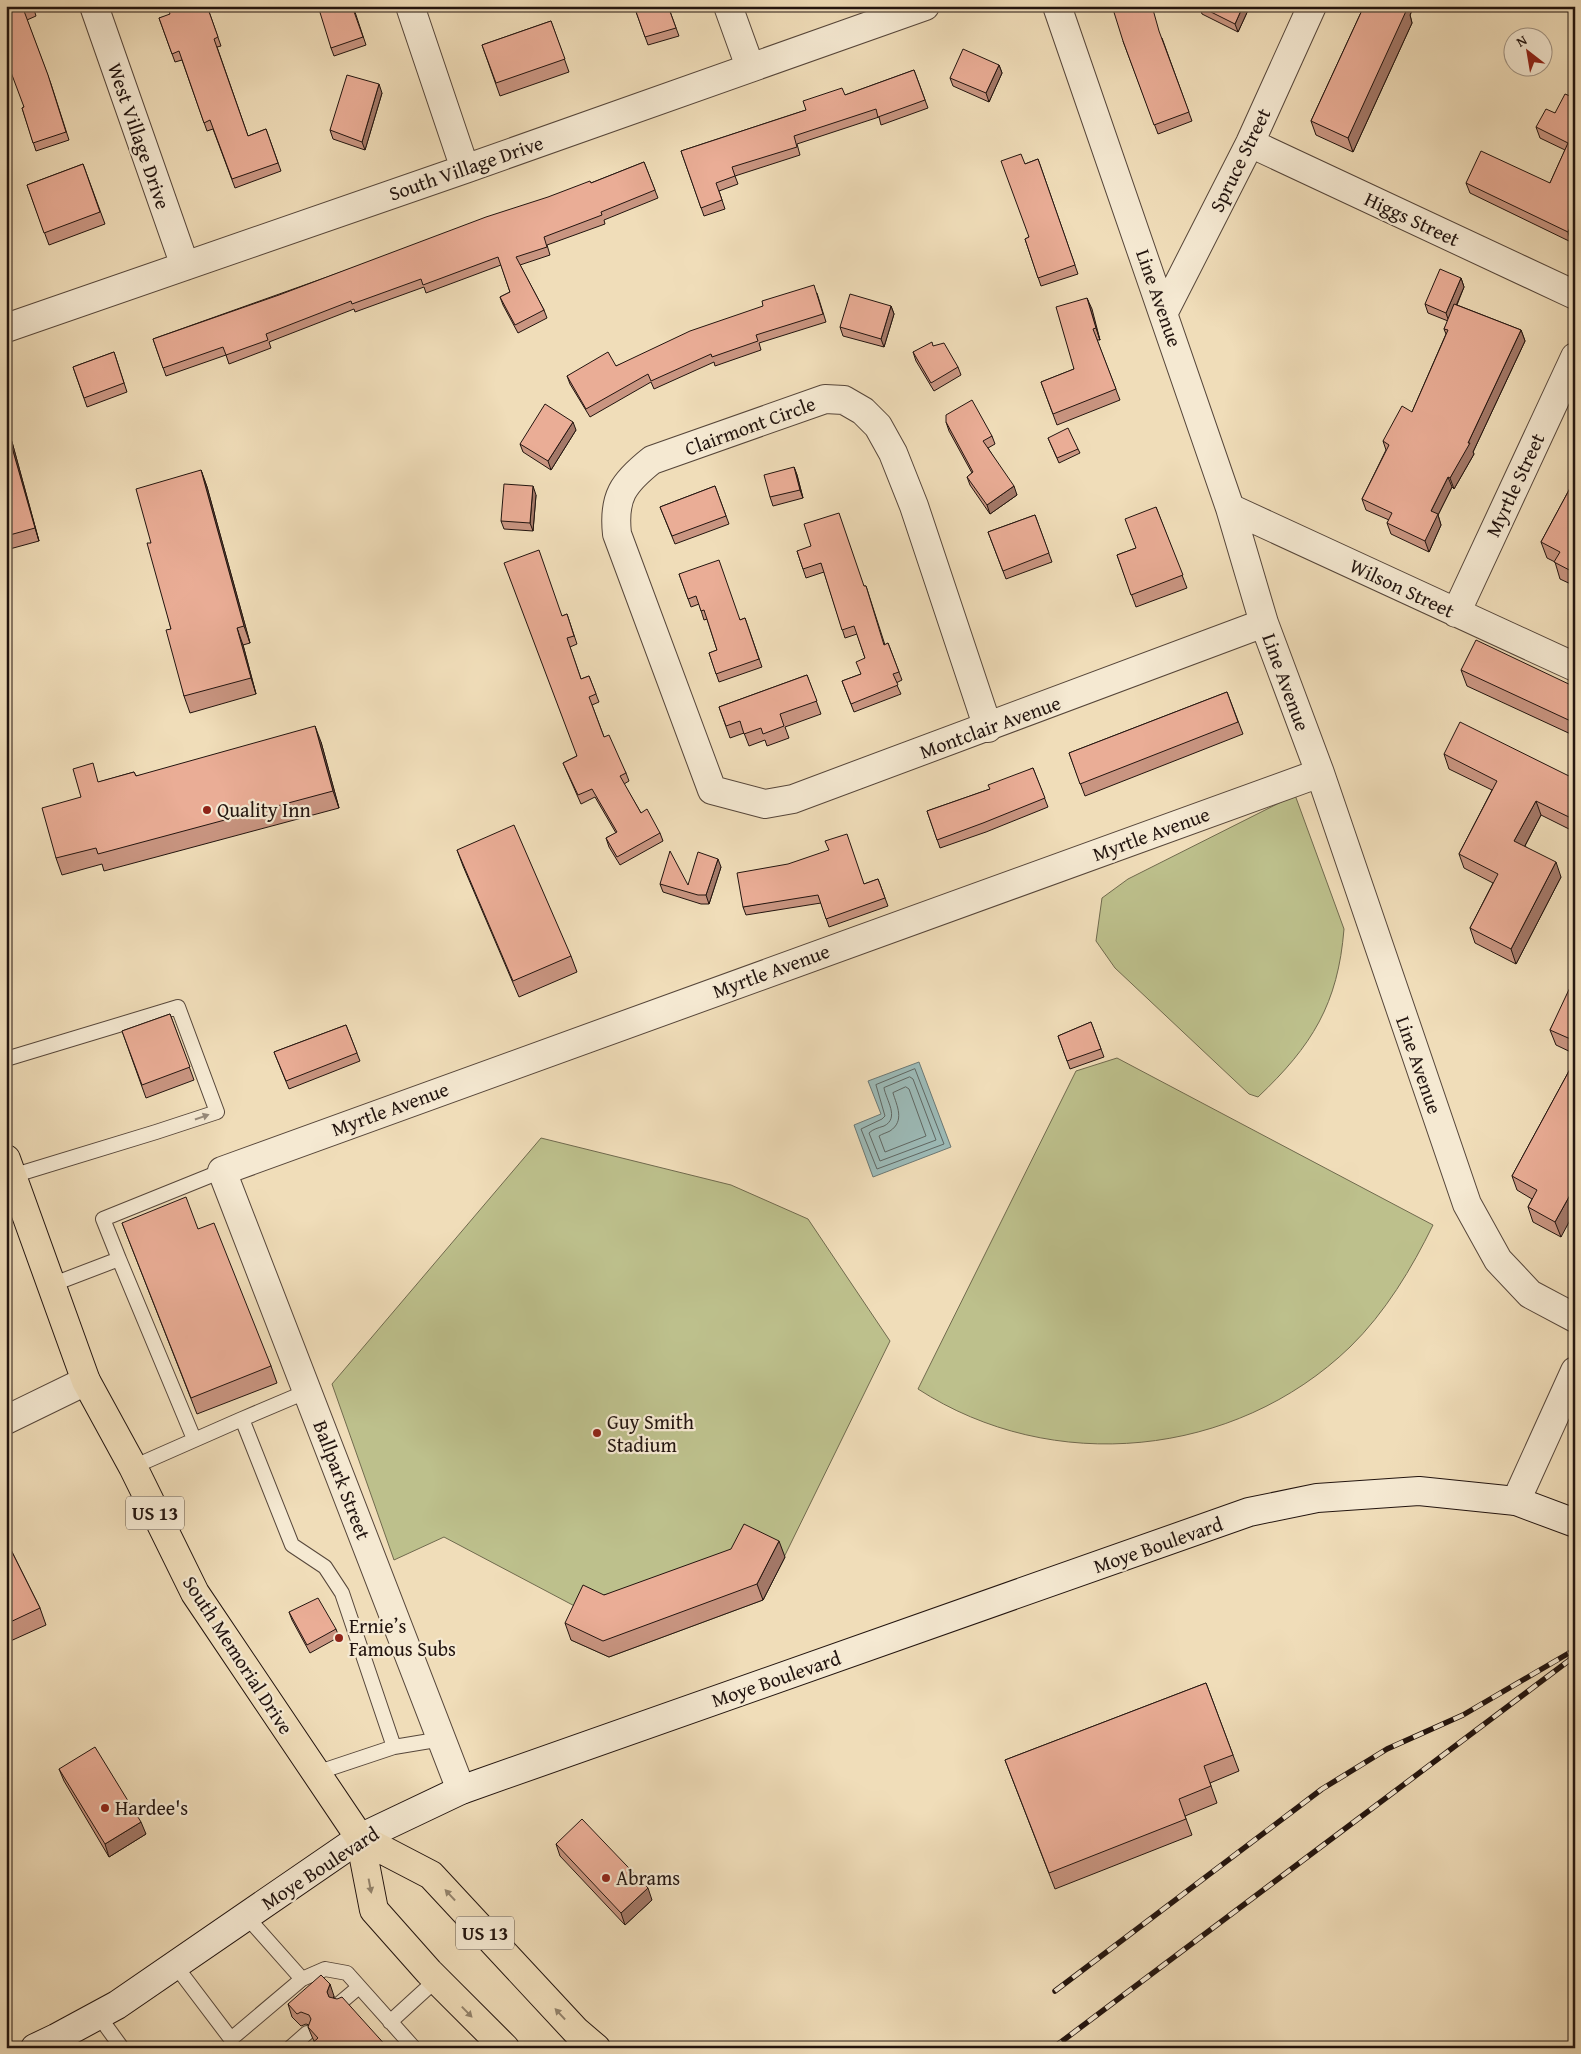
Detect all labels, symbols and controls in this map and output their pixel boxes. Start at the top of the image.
north arrow [1504,28,1554,78]
text: N [1512,30,1531,52]
street label: West Village Drive [101,59,178,213]
street label: Spruce Street [1202,103,1277,217]
street label: South Village Drive [385,128,547,208]
street label: Higgs Street [1360,184,1464,253]
street label: Line Avenue [1129,245,1190,351]
street label: Clairmont Circle [680,388,819,463]
street label: Myrtle Street [1478,428,1551,542]
street label: Wilson Street [1345,551,1459,624]
street label: Line Avenue [1255,629,1318,735]
street label: Montclair Avenue [915,688,1064,766]
place label: Quality Inn [217,795,311,824]
street label: Myrtle Avenue [1088,799,1213,868]
marker: Quality Inn [201,804,213,816]
street label: Myrtle Avenue [708,936,833,1005]
street label: Line Avenue [1389,1012,1450,1118]
street label: Myrtle Avenue [327,1074,452,1143]
one-way arrow [194,1113,209,1120]
place label: Guy Smith Stadium [607,1407,694,1459]
street label: Ballpark Street [306,1416,379,1544]
marker: Guy Smith Stadium [591,1427,603,1439]
road number: US 13 [126,1496,184,1530]
street label: Moye Boulevard [1089,1509,1227,1580]
street label: South Memorial Drive [176,1570,301,1740]
place label: Ernie’s Famous Subs [349,1611,456,1663]
marker: Ernie’s Famous Subs [333,1632,345,1644]
street label: Moye Boulevard [707,1643,845,1714]
place label: Hardee's [115,1793,188,1822]
marker: Hardee's [99,1802,111,1814]
street label: Moye Boulevard [255,1818,385,1917]
place label: Abrams [616,1863,680,1892]
marker: Abrams [600,1872,612,1884]
one-way arrow [366,1878,374,1894]
one-way arrow [444,1889,456,1901]
road number: US 13 [456,1916,514,1950]
one-way arrow [461,2005,473,2017]
one-way arrow [555,2008,566,2020]

